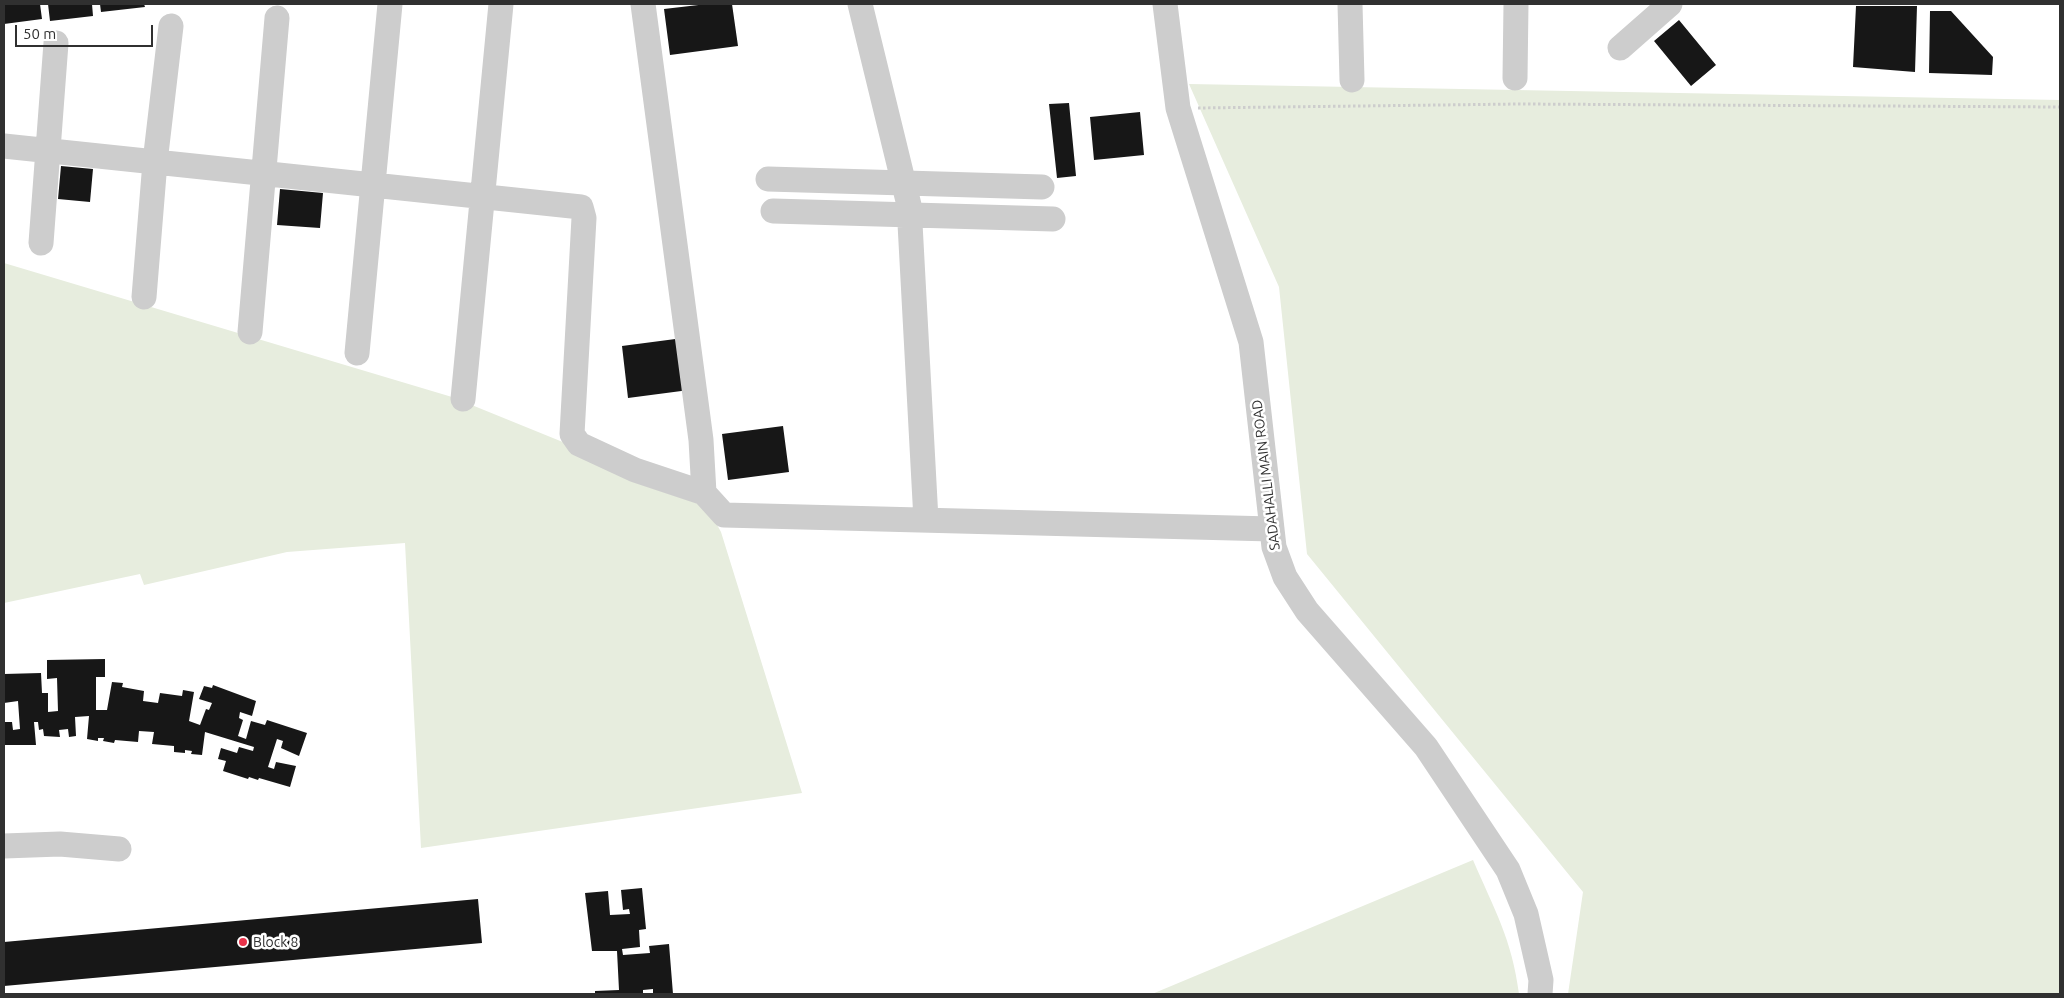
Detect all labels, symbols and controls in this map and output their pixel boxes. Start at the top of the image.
scale bar [18,15,155,47]
text: 50 m [23,25,56,42]
street label: SADAHALLI MAIN ROAD [1248,399,1284,551]
place label: Block 8 [253,934,298,950]
marker: Block 8 [237,936,249,948]

